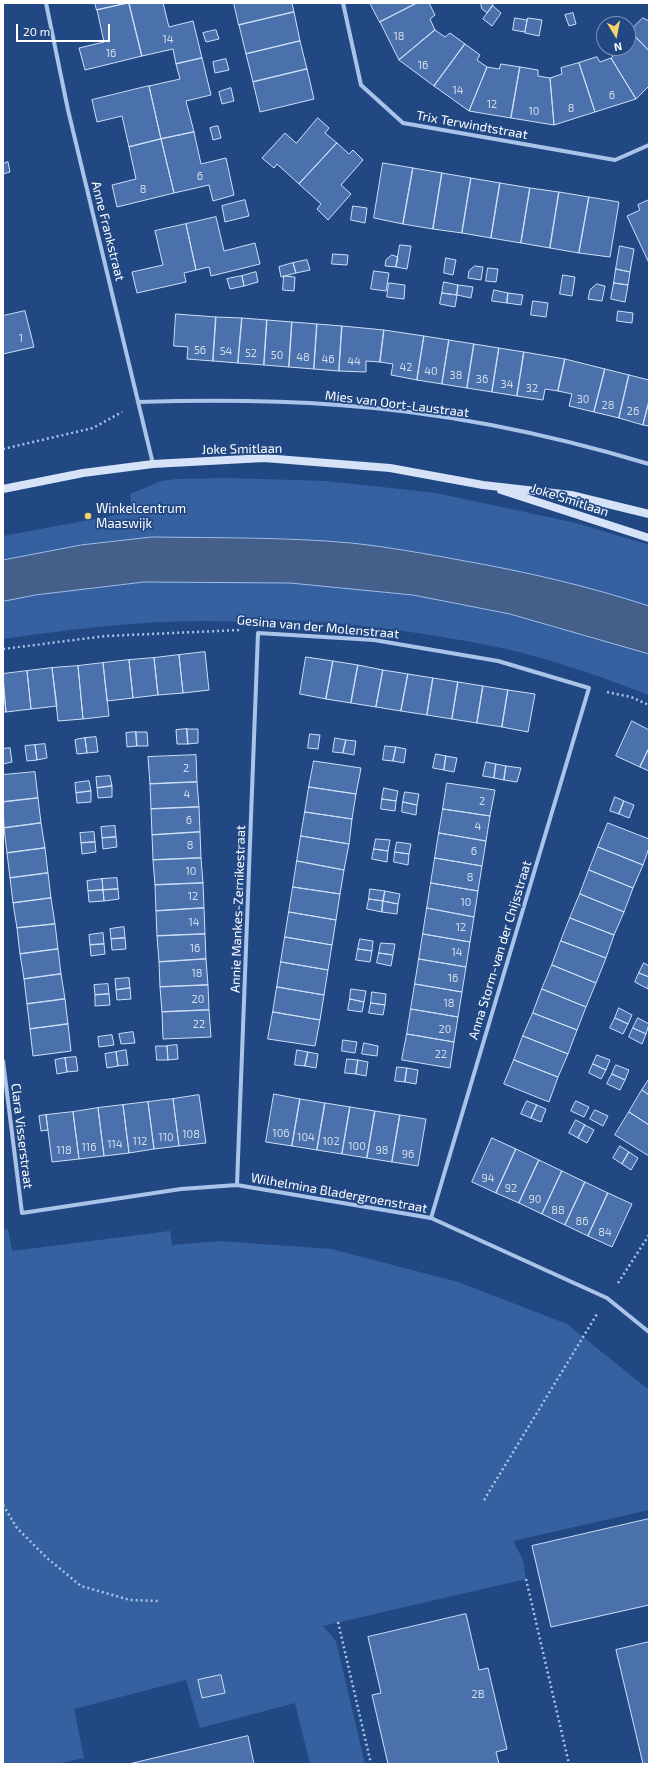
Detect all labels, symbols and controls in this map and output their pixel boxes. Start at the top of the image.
scale bar [18,16,112,42]
north arrow [596,16,636,56]
text: 20 m [23,24,50,38]
house number: 18 [393,29,405,43]
house number: 14 [162,32,174,46]
text: N [613,40,623,54]
house number: 16 [106,46,116,60]
house number: 16 [418,58,428,72]
house number: 14 [452,83,464,97]
house number: 6 [609,88,615,102]
house number: 12 [487,97,497,111]
house number: 8 [568,101,574,115]
house number: 10 [528,104,540,118]
street label: Trix Terwindtstraat [415,108,529,142]
house number: 6 [197,169,203,183]
street label: Anne Frankstraat [88,179,128,283]
house number: 8 [140,182,146,196]
house number: 1 [19,331,23,345]
house number: 56 [194,343,206,357]
house number: 54 [220,344,232,358]
house number: 52 [245,346,257,360]
house number: 50 [271,348,283,362]
house number: 48 [296,350,310,364]
house number: 46 [321,352,335,366]
house number: 44 [347,354,361,368]
house number: 42 [400,360,412,374]
house number: 40 [424,364,438,378]
house number: 38 [450,368,462,382]
house number: 36 [476,372,488,386]
house number: 34 [501,377,513,391]
house number: 32 [526,381,538,395]
street label: Mies van Oort-Laustraat [324,387,470,421]
house number: 30 [577,392,589,406]
house number: 28 [602,398,614,412]
house number: 26 [627,404,639,418]
street label: Joke Smitlaan [202,440,282,458]
street label: Joke Smitlaan [529,480,611,520]
place label: Winkelcentrum Maaswijk [96,501,186,532]
marker: Winkelcentrum Maaswijk [83,511,93,521]
street label: Gesina van der Molenstraat [236,612,400,642]
house number: 2 [183,761,189,775]
house number: 4 [184,787,190,801]
house number: 2 [479,794,485,808]
house number: 6 [186,813,192,827]
house number: 4 [475,819,481,833]
street label: Annie Mankes-Zernikestraat [227,825,249,993]
house number: 8 [187,838,193,852]
house number: 6 [471,844,477,858]
street label: Anna Storm-van der Chijsstraat [465,859,535,1041]
house number: 10 [185,864,197,878]
house number: 8 [467,870,473,884]
house number: 12 [188,889,198,903]
house number: 10 [460,895,472,909]
house number: 14 [188,915,200,929]
house number: 12 [456,920,466,934]
house number: 16 [190,941,200,955]
house number: 14 [451,945,463,959]
house number: 18 [191,966,203,980]
house number: 16 [448,971,458,985]
house number: 20 [192,992,204,1006]
house number: 18 [443,996,455,1010]
house number: 22 [193,1017,205,1031]
house number: 20 [439,1022,451,1036]
house number: 22 [435,1047,447,1061]
street label: Clara Visserstraat [8,1082,36,1190]
house number: 106 [272,1126,290,1140]
house number: 108 [182,1127,200,1141]
house number: 110 [158,1130,174,1144]
house number: 104 [297,1130,315,1144]
house number: 112 [133,1134,147,1148]
house number: 102 [322,1134,340,1148]
house number: 114 [107,1137,123,1151]
house number: 100 [348,1139,366,1153]
house number: 116 [81,1140,97,1154]
house number: 118 [56,1143,72,1157]
house number: 98 [376,1143,388,1157]
house number: 96 [402,1147,414,1161]
street label: Wilhelmina Bladergroenstraat [250,1170,428,1216]
house number: 94 [481,1171,495,1185]
house number: 92 [505,1181,517,1195]
house number: 90 [529,1192,541,1206]
house number: 88 [551,1203,565,1217]
house number: 86 [576,1214,588,1228]
house number: 84 [598,1225,612,1239]
house number: 2B [471,1687,485,1701]

